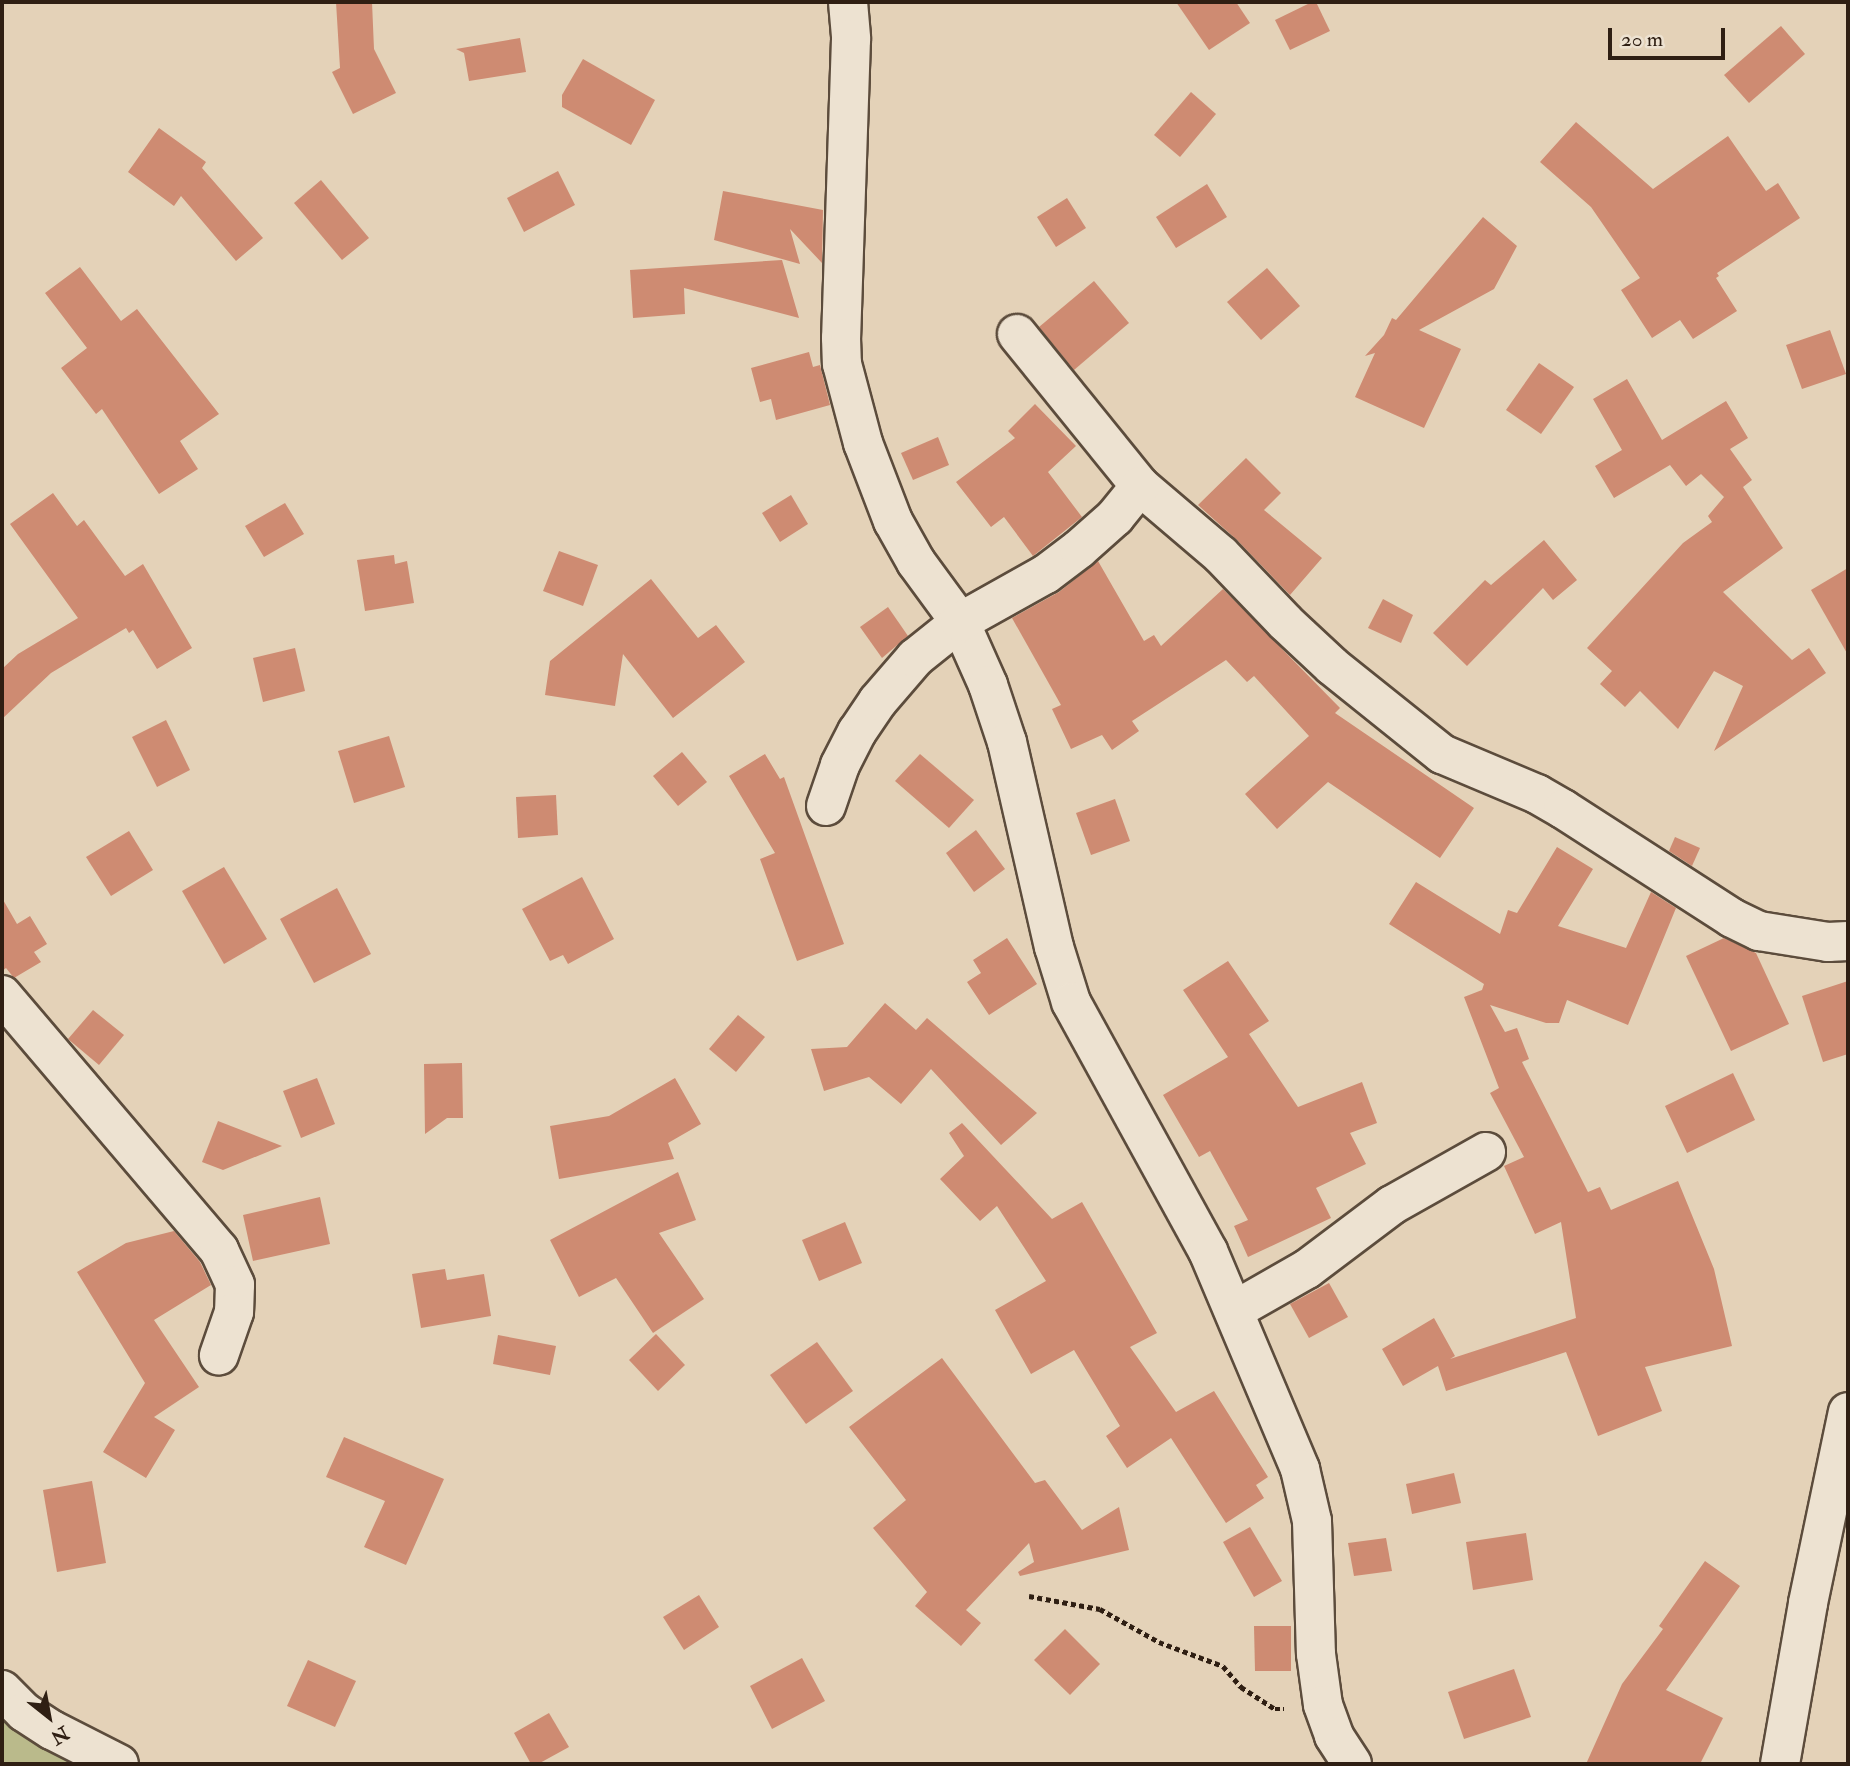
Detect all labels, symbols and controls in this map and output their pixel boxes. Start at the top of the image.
scale bar [1612,14,1729,58]
text: 20 m [1621,26,1663,53]
north arrow [14,1682,84,1752]
text: N [46,1720,73,1750]

